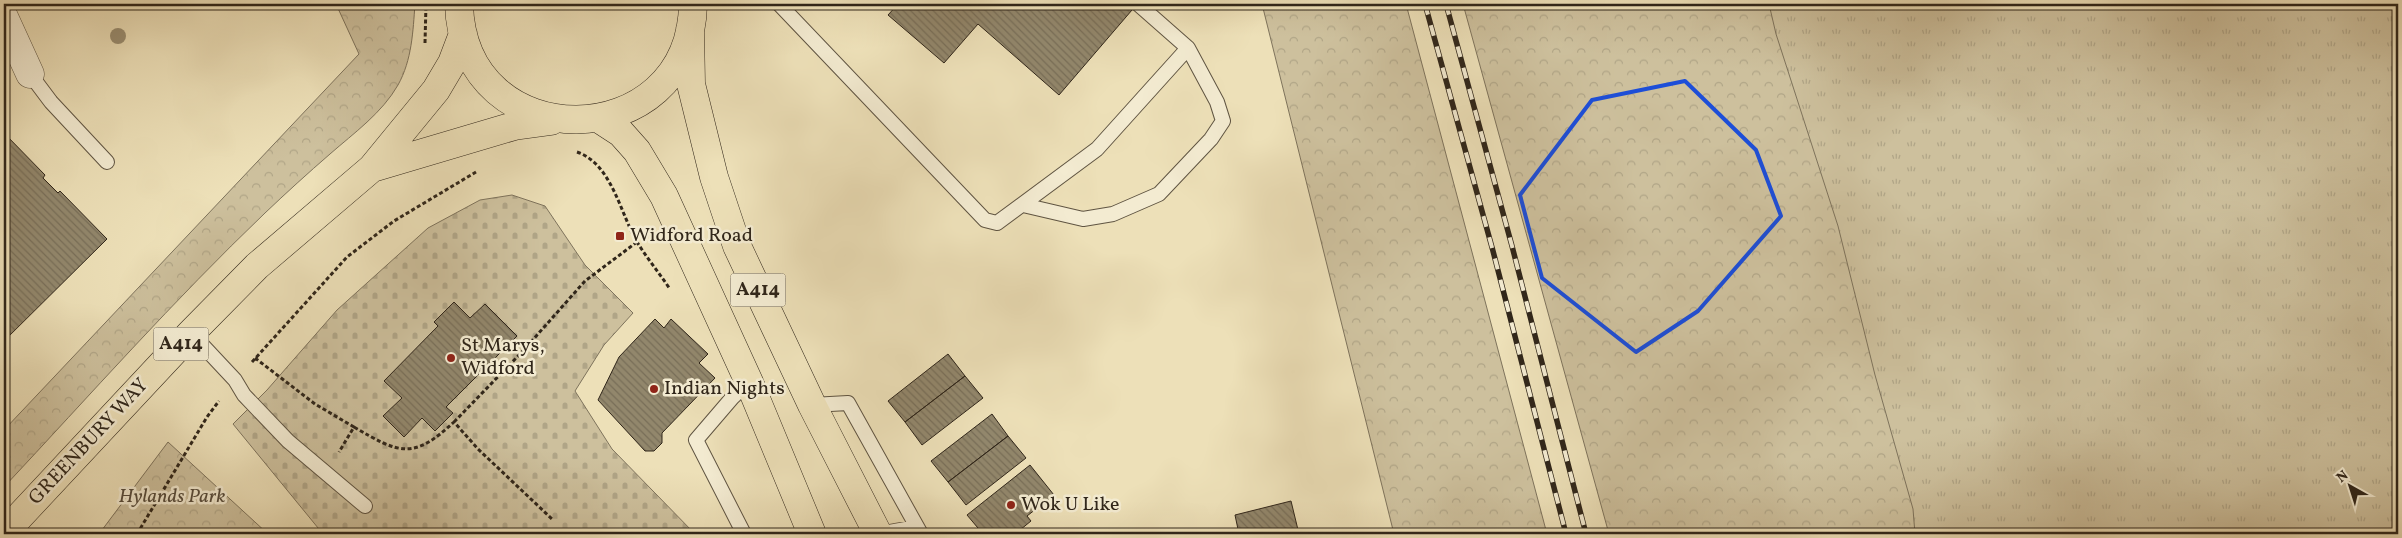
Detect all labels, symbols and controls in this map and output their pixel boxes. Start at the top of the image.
place label: Widford Road [630,222,753,250]
marker: Widford Road [614,230,626,242]
road number: A414 [730,274,786,306]
road number: A414 [154,328,208,360]
place label: St Marys, Widford [461,332,545,383]
marker: St Marys, Widford [445,352,457,364]
street label: GREENBURY WAY [23,372,156,512]
place label: Indian Nights [664,375,785,403]
marker: Indian Nights [648,383,660,395]
north arrow [2324,460,2374,510]
text: N [2333,466,2353,488]
park label: Hylands Park [118,483,226,511]
place label: Wok U Like [1021,491,1120,519]
marker: Wok U Like [1005,499,1017,511]

